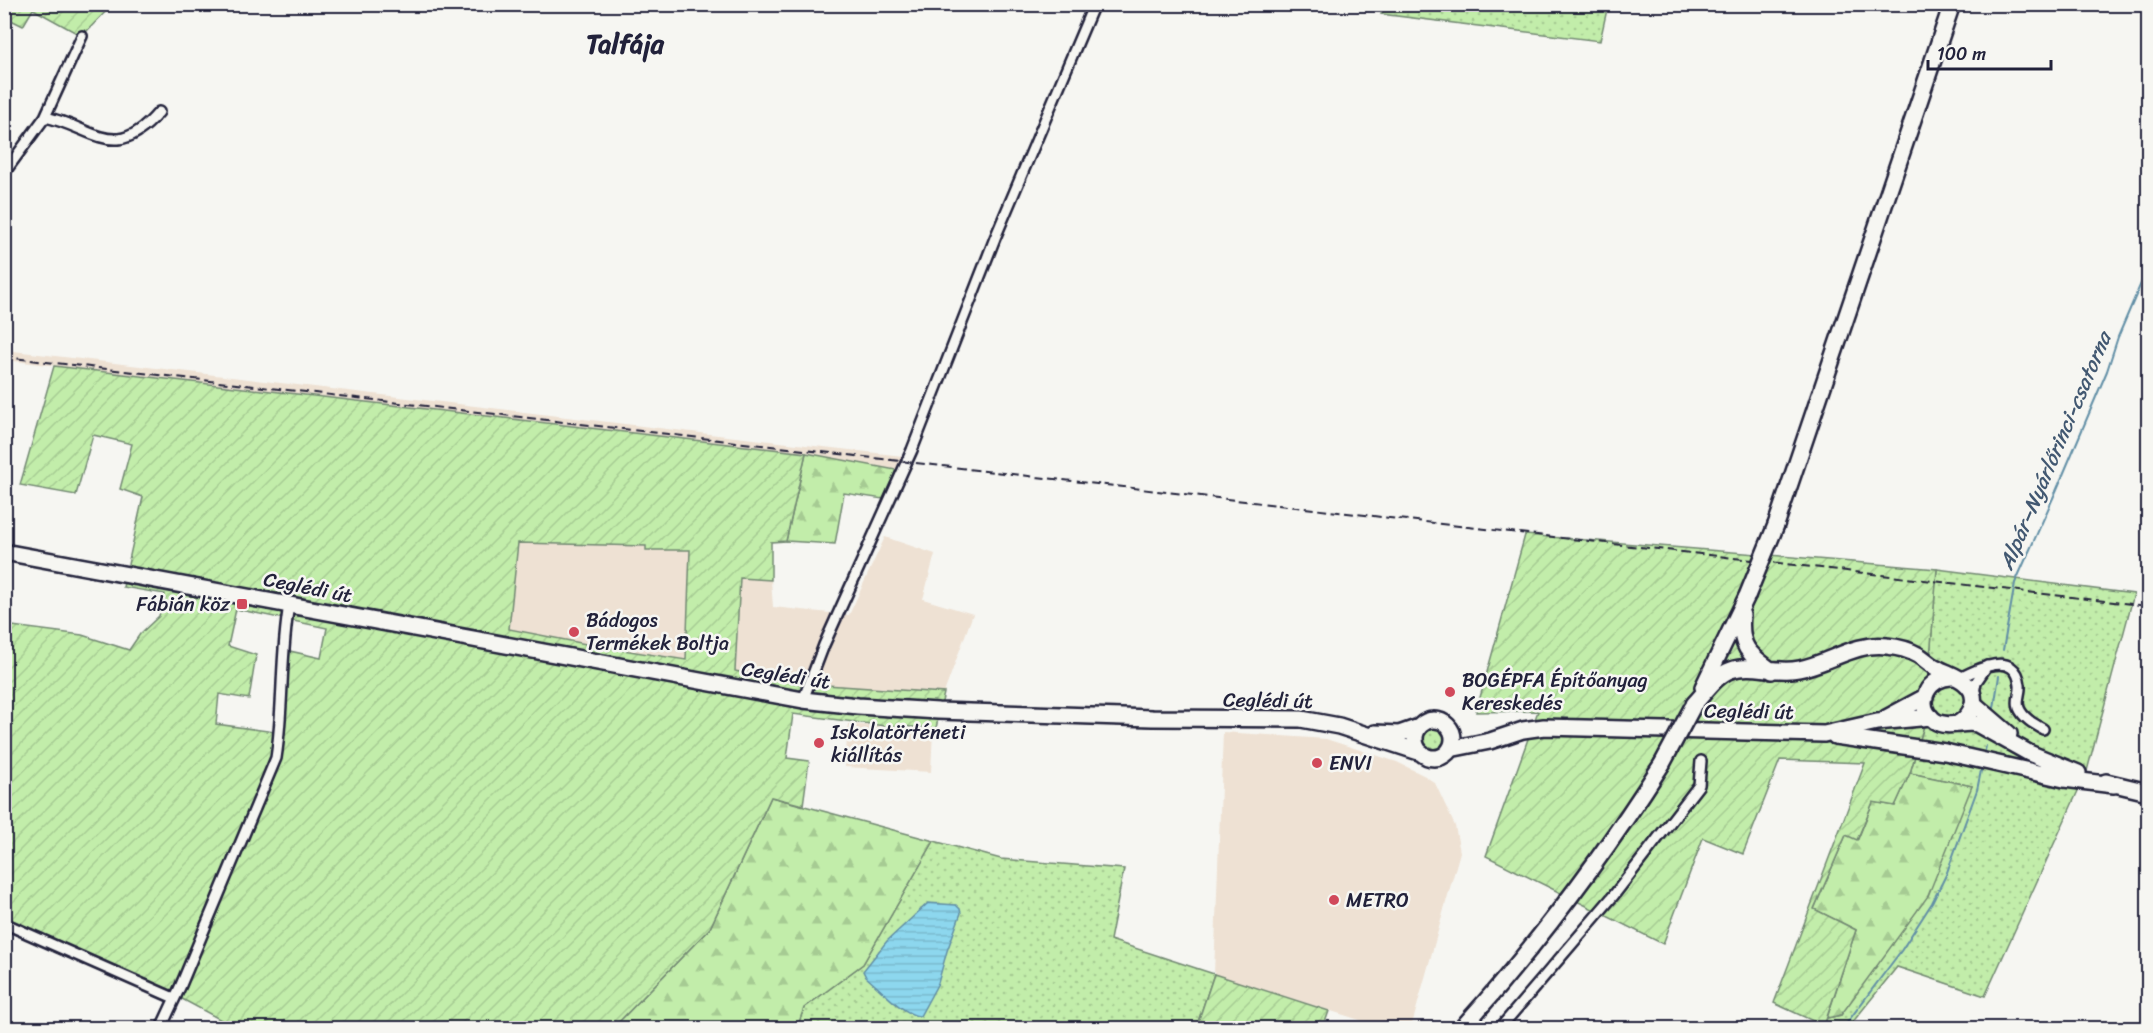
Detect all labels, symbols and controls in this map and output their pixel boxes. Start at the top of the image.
district label: Talfája [586,21,665,67]
scale bar [1928,33,2051,71]
text: 100 m [1937,38,1986,70]
water label: Alpár–Nyárlőrinci-csatorna [1987,324,2123,577]
street label: Ceglédi út [261,562,355,613]
place label: Fábián köz [136,587,230,622]
marker: Fábián köz [235,597,249,611]
place label: Bádogos Termékek Boltja [586,603,729,661]
marker: Bádogos Termékek Boltja [567,625,581,639]
street label: Ceglédi út [739,651,833,700]
place label: BOGÉPFA Építőanyag Kereskedés [1462,663,1648,721]
street label: Ceglédi út [1223,682,1313,719]
marker: BOGÉPFA Építőanyag Kereskedés [1443,685,1457,699]
street label: Ceglédi út [1704,693,1794,730]
place label: Iskolatörténeti kiállítás [830,715,967,773]
marker: Iskolatörténeti kiállítás [812,736,826,750]
place label: ENVI [1329,746,1372,781]
marker: ENVI [1310,756,1324,770]
place label: METRO [1346,883,1409,918]
marker: METRO [1327,893,1341,907]

